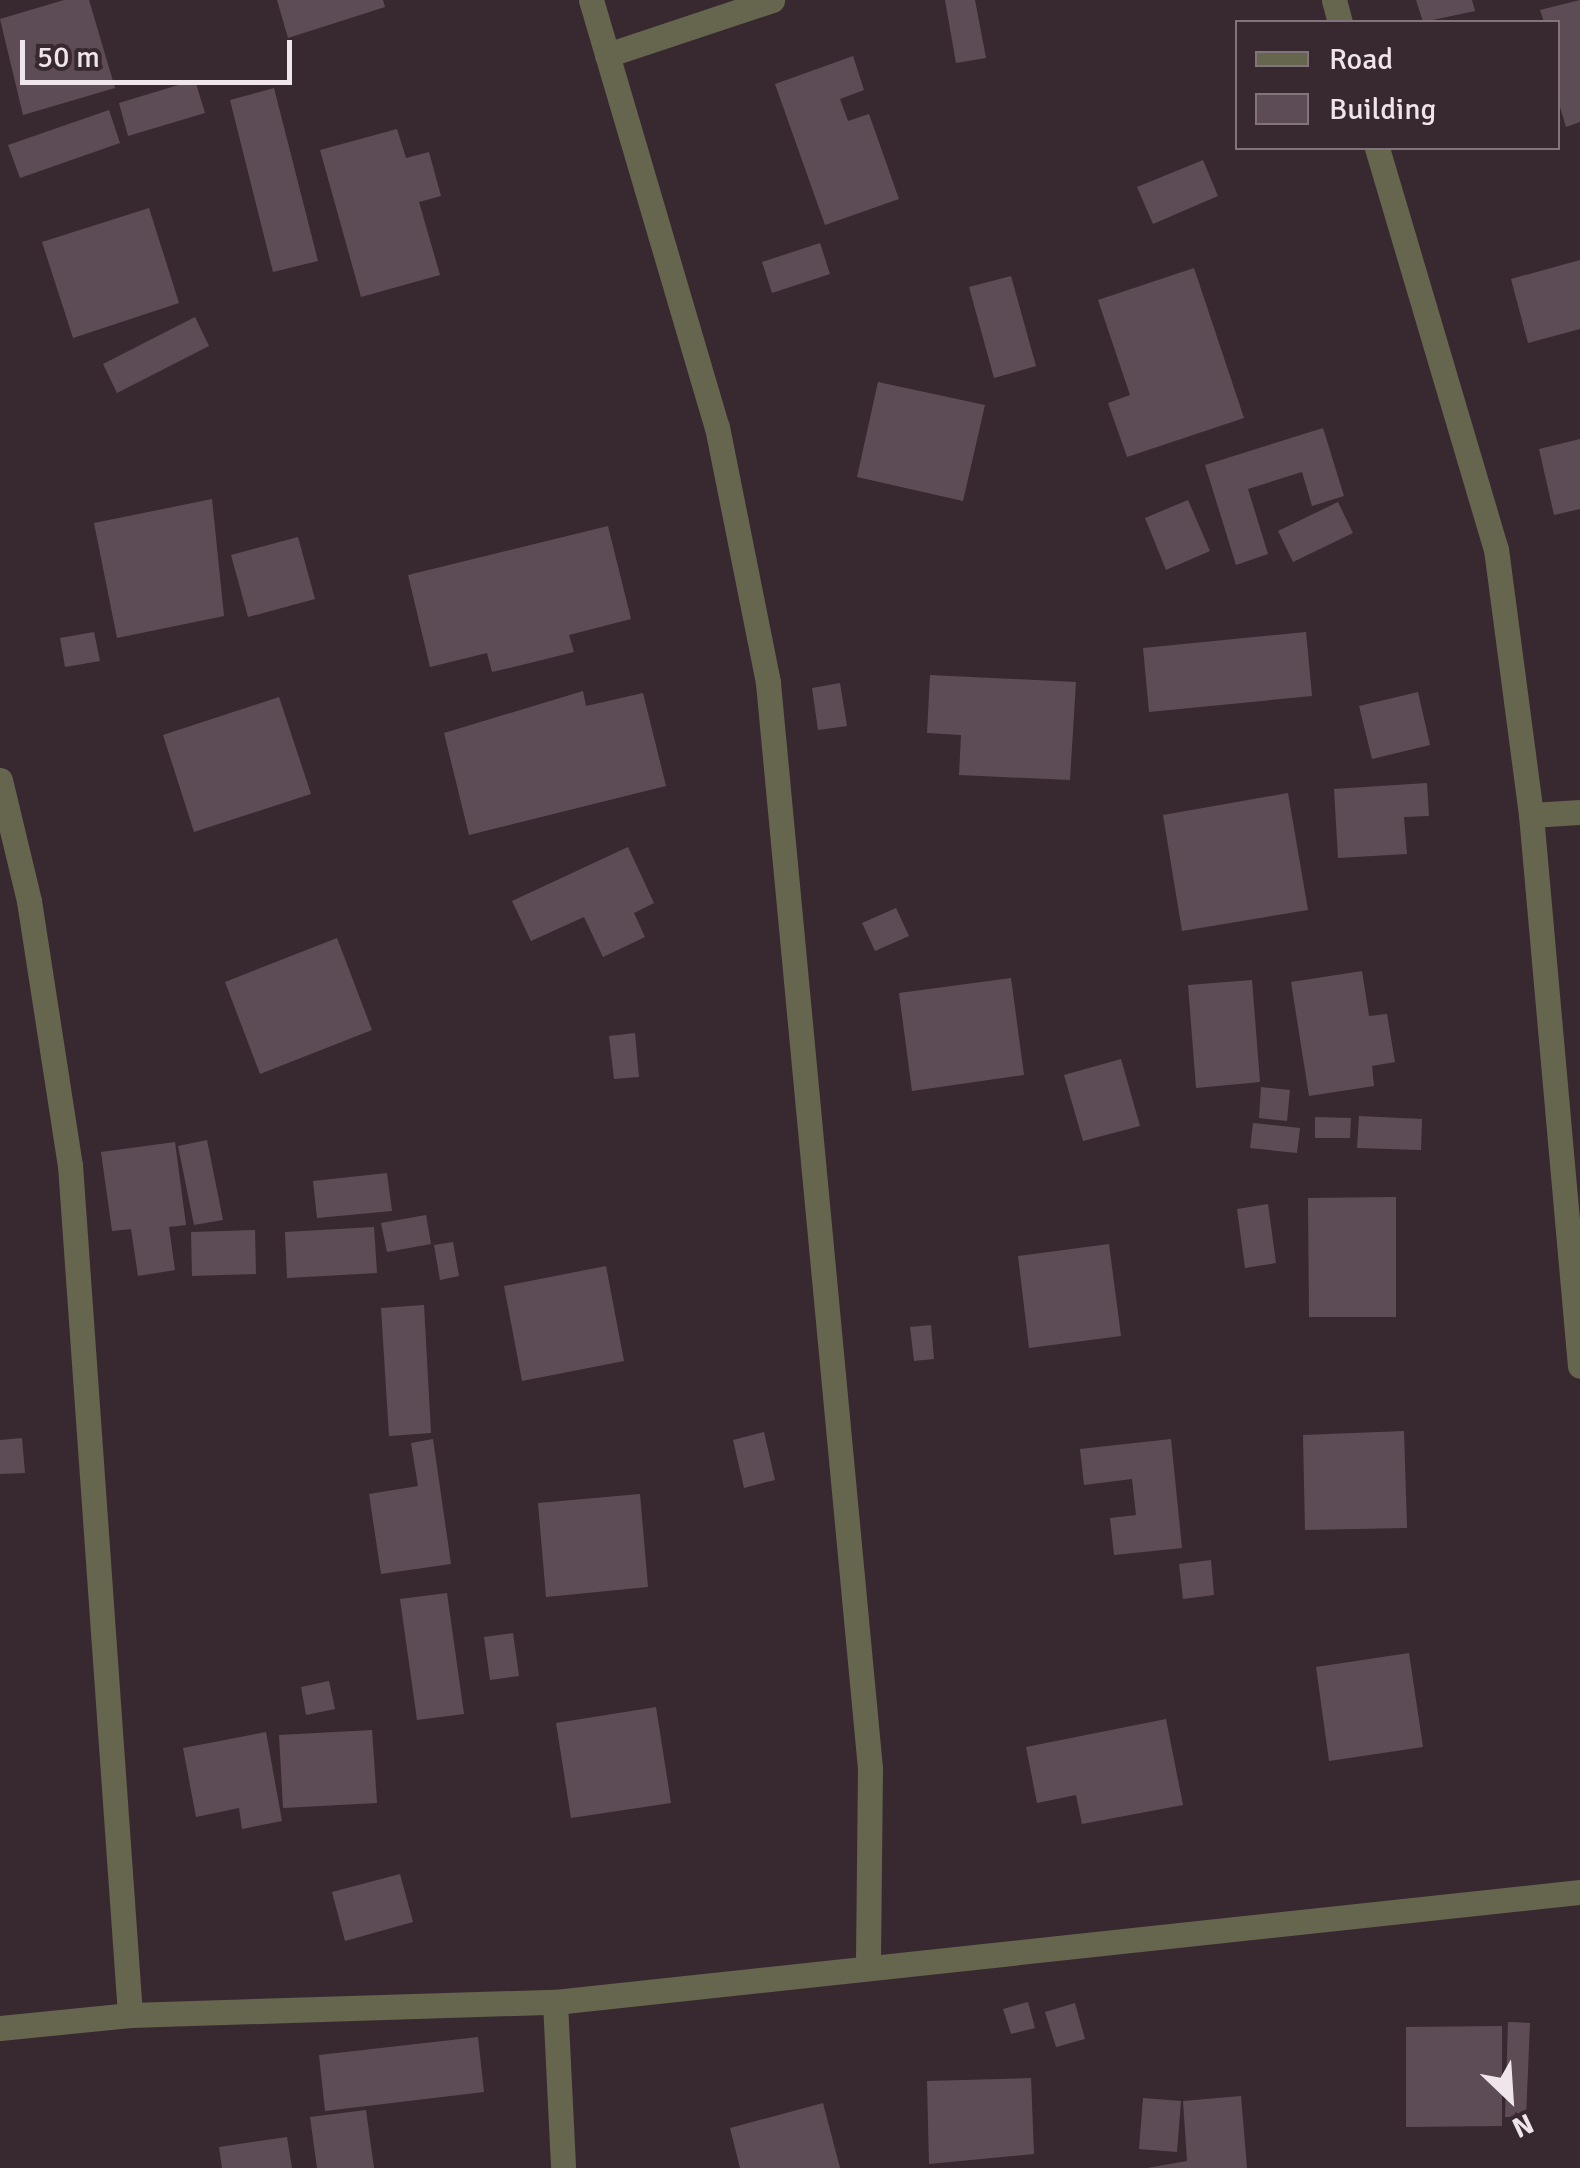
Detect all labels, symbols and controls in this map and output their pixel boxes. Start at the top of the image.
scale bar [25,20,298,82]
legend [1235,20,1560,150]
text: 50 m [37,39,100,76]
text: Road [1329,41,1393,78]
text: Building [1329,91,1436,128]
north arrow [1460,2048,1560,2148]
text: N [1507,2106,1539,2145]

